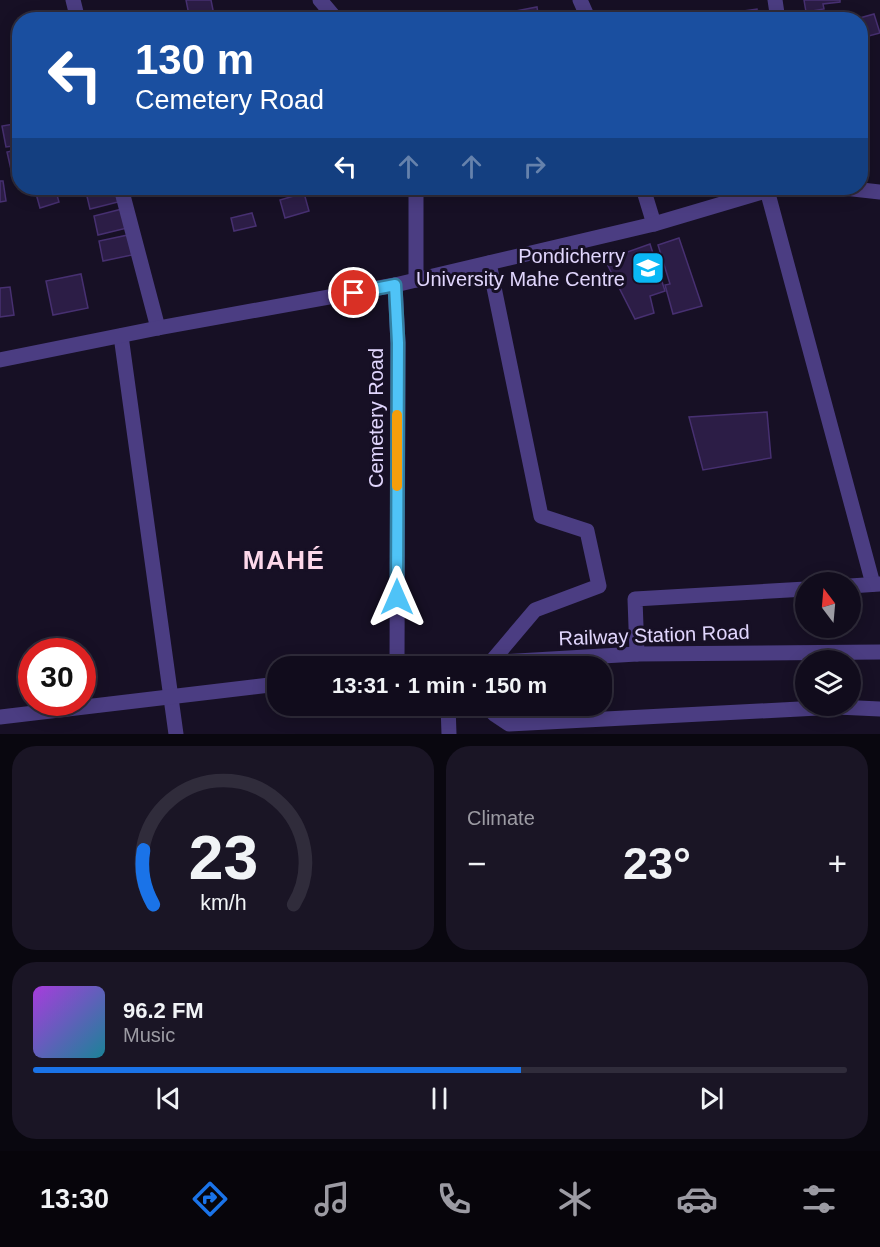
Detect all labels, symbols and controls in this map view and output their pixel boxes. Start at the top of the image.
icon: left [36,36,114,114]
text: 130 m [135,36,254,83]
text: Cemetery Road [135,85,324,115]
icon: left [329,150,362,183]
icon: ahead [392,150,425,183]
icon: ahead [455,150,488,183]
icon: right [518,150,551,183]
place label: Pondicherry University Mahe Centre [416,245,625,290]
school or university icon: Pondicherry University Mahe Centre [630,250,666,286]
pin [328,267,379,318]
icon: arrive [337,276,370,309]
street label: Cemetery Road [365,348,387,488]
district label: MAHÉ [243,545,325,575]
position arrow [365,565,429,629]
north arrow [795,572,861,638]
map controls [795,572,861,716]
street label: Railway Station Road [558,621,750,649]
speed limit sign: 30 [18,638,96,716]
button: layers [795,650,861,716]
text: 13:31 · 1 min · 150 m [332,673,547,698]
text: Climate [467,807,535,829]
text: 23 [188,823,258,892]
text: 23° [623,838,691,889]
text: − [467,845,486,882]
text: + [828,845,847,882]
text: km/h [200,891,246,915]
text: 96.2 FM [123,998,204,1023]
text: Music [123,1024,175,1046]
icon: previous [152,1082,185,1115]
icon: pause [423,1082,456,1115]
icon: next [695,1082,728,1115]
icon: directions [189,1178,231,1220]
icon: music [311,1178,353,1220]
icon: phone [433,1178,475,1220]
icon: climate [554,1178,596,1220]
icon: car [676,1178,718,1220]
icon: filters [798,1178,840,1220]
text: 13:30 [40,1184,109,1214]

